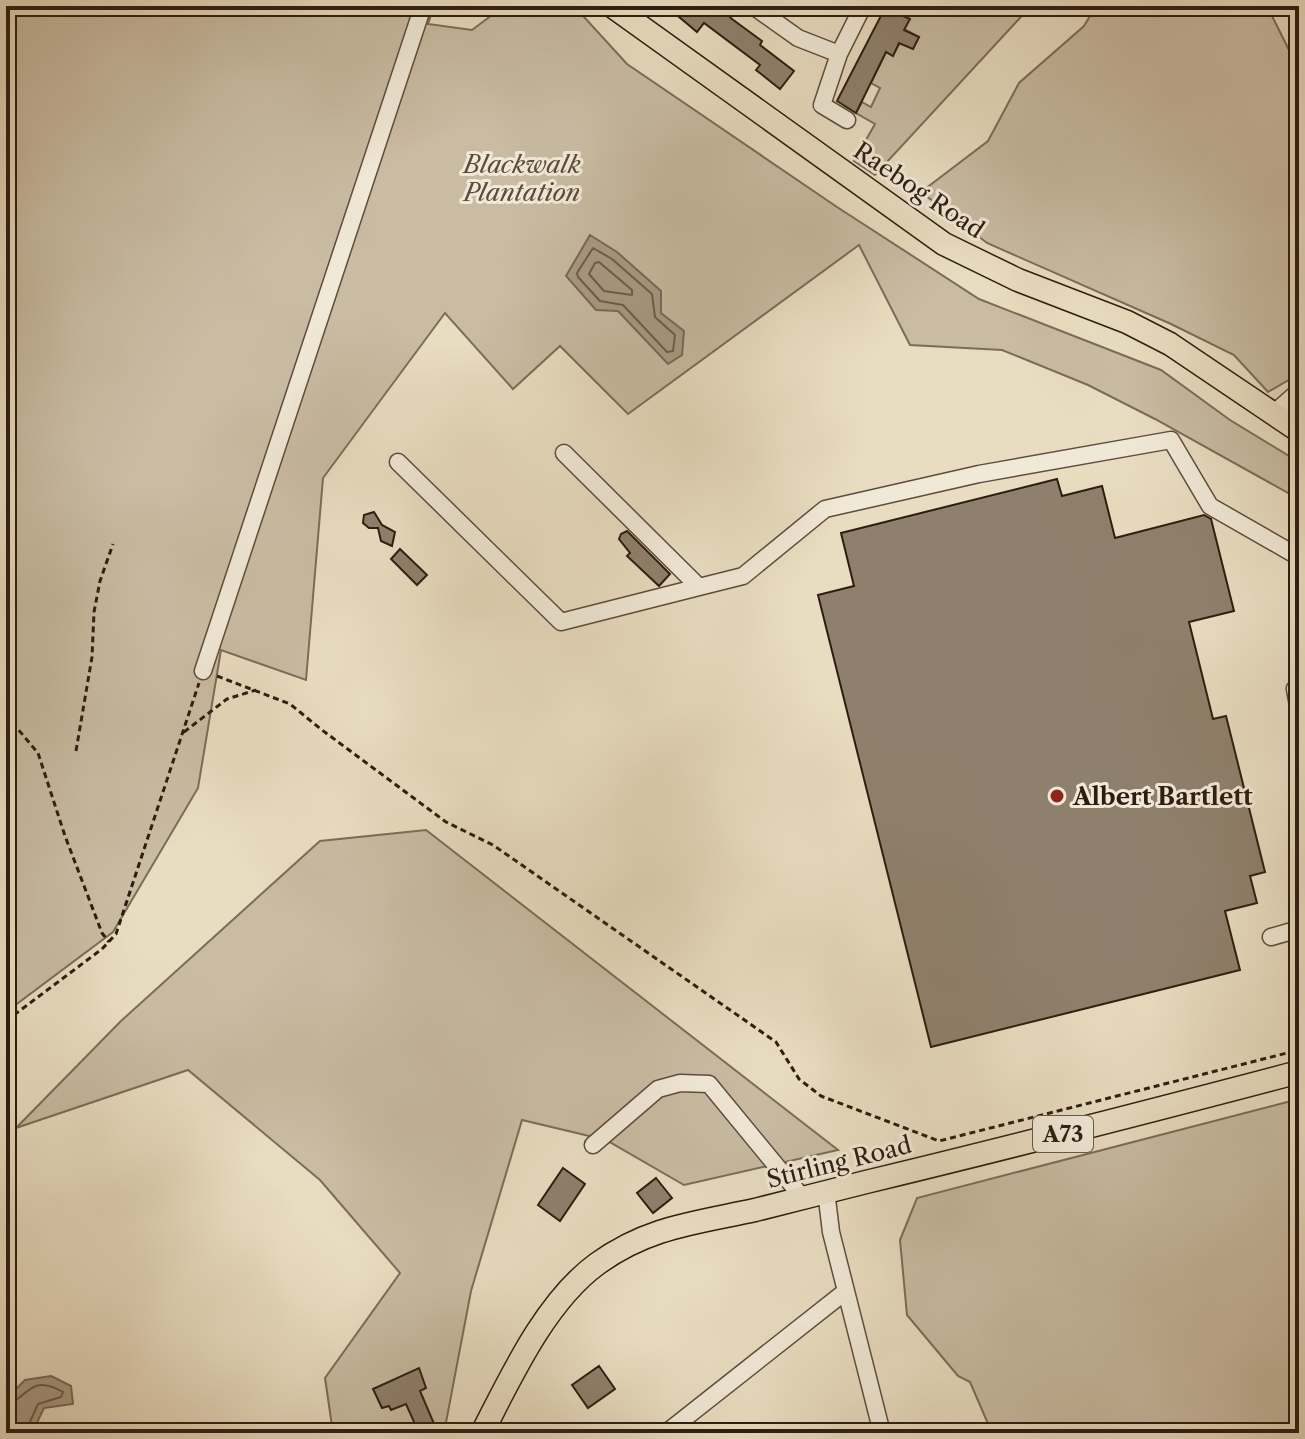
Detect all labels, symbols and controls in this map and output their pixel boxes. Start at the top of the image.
street label: Raebog Road [848,136,990,245]
park label: Blackwalk Plantation [461,150,581,207]
place label: Albert Bartlett [1072,782,1253,811]
marker: Albert Bartlett [1048,787,1066,805]
road number: A73 [1033,1116,1093,1152]
street label: Stirling Road [764,1130,915,1194]

